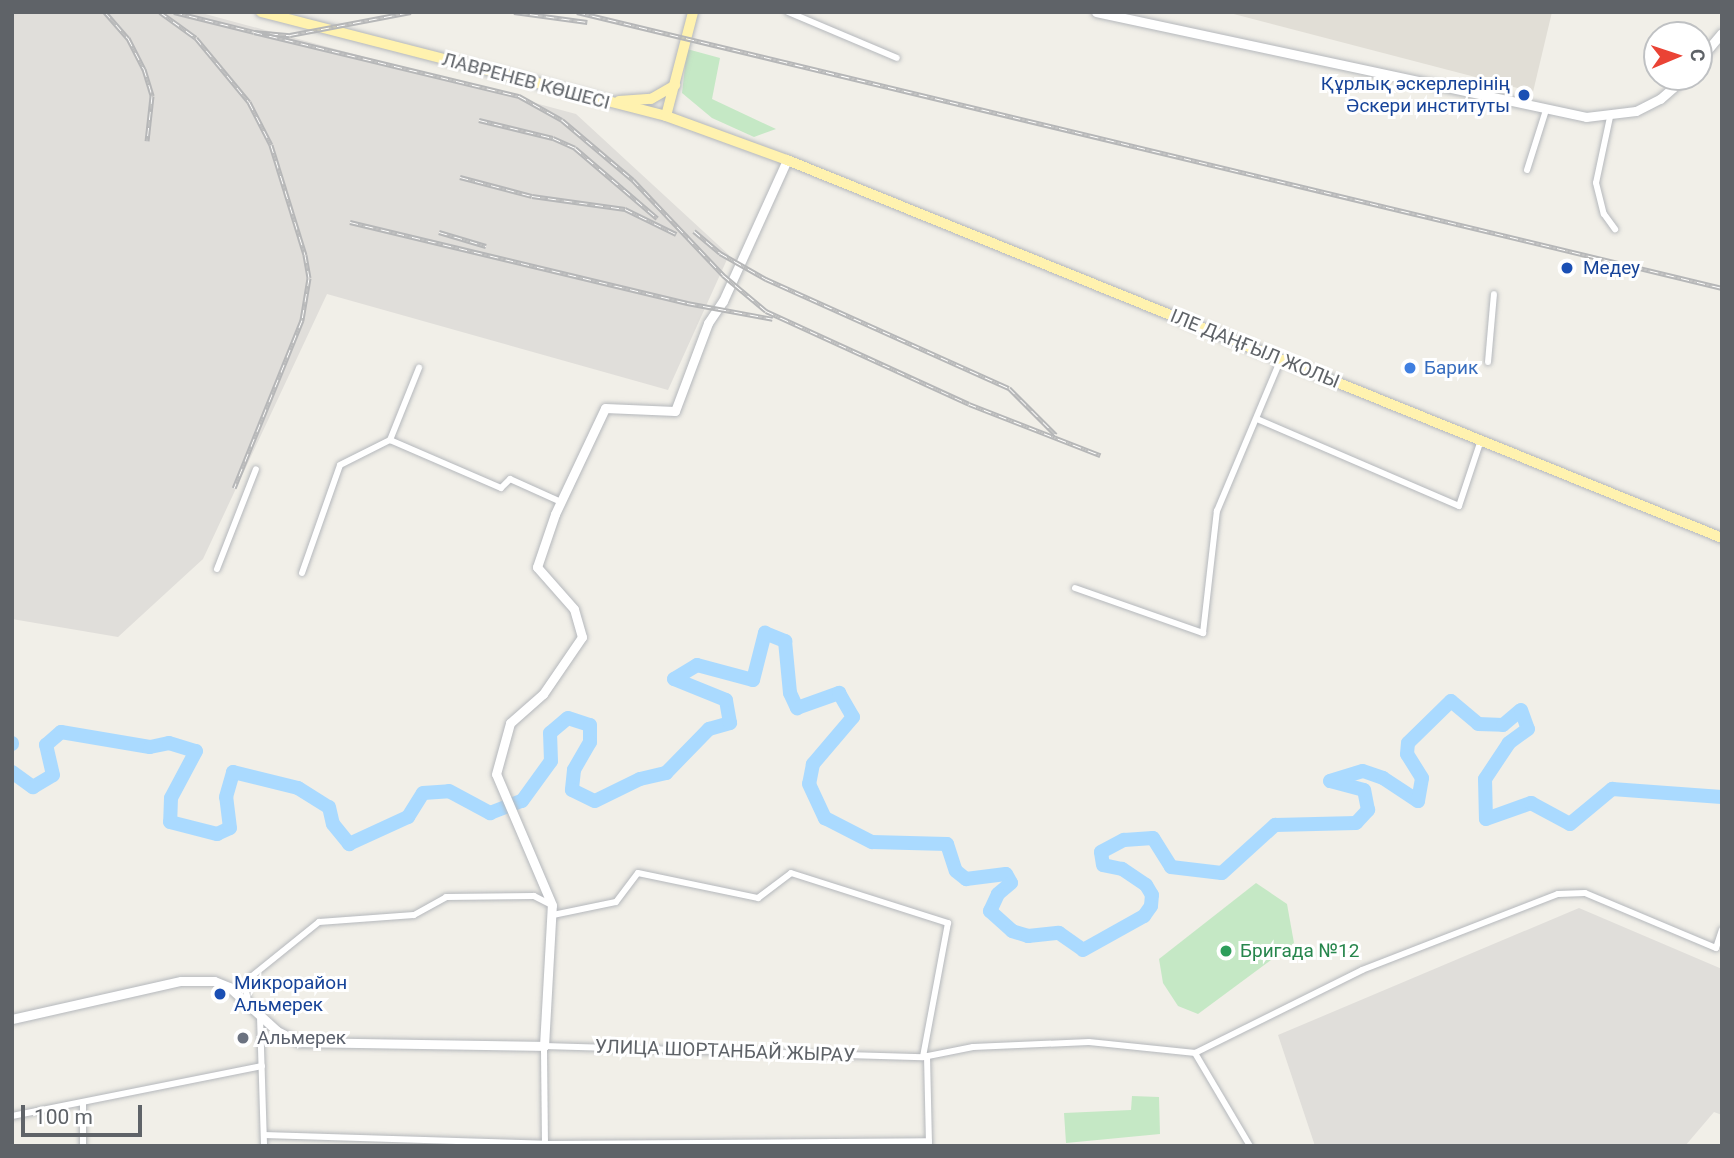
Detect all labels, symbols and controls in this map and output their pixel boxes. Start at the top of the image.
north arrow [1643,21,1713,91]
street label: ЛАВРЕНЕВ КӨШЕСІ [440,48,612,114]
text: С [1686,49,1709,62]
place label: Құрлық әскерлерінің Әскери институты [1321,73,1510,117]
marker: Құрлық әскерлерінің Әскери институты [1516,87,1532,103]
place label: Медеу [1583,257,1640,279]
marker: Медеу [1557,258,1577,278]
street label: ІЛЕ ДАҢҒЫЛ ЖОЛЫ [1167,305,1343,393]
place label: Барик [1424,357,1478,379]
marker: Барик [1402,360,1418,376]
place label: Бригада №12 [1240,940,1359,962]
marker: Бригада №12 [1218,943,1234,959]
place label: Микрорайон Альмерек [234,972,347,1016]
marker: Микрорайон Альмерек [212,986,228,1002]
place label: Альмерек [257,1027,346,1049]
marker: Альмерек [235,1030,251,1046]
street label: УЛИЦА ШОРТАНБАЙ ЖЫРАУ [594,1035,856,1067]
scale bar [24,1092,145,1136]
text: 100 m [34,1105,93,1129]

